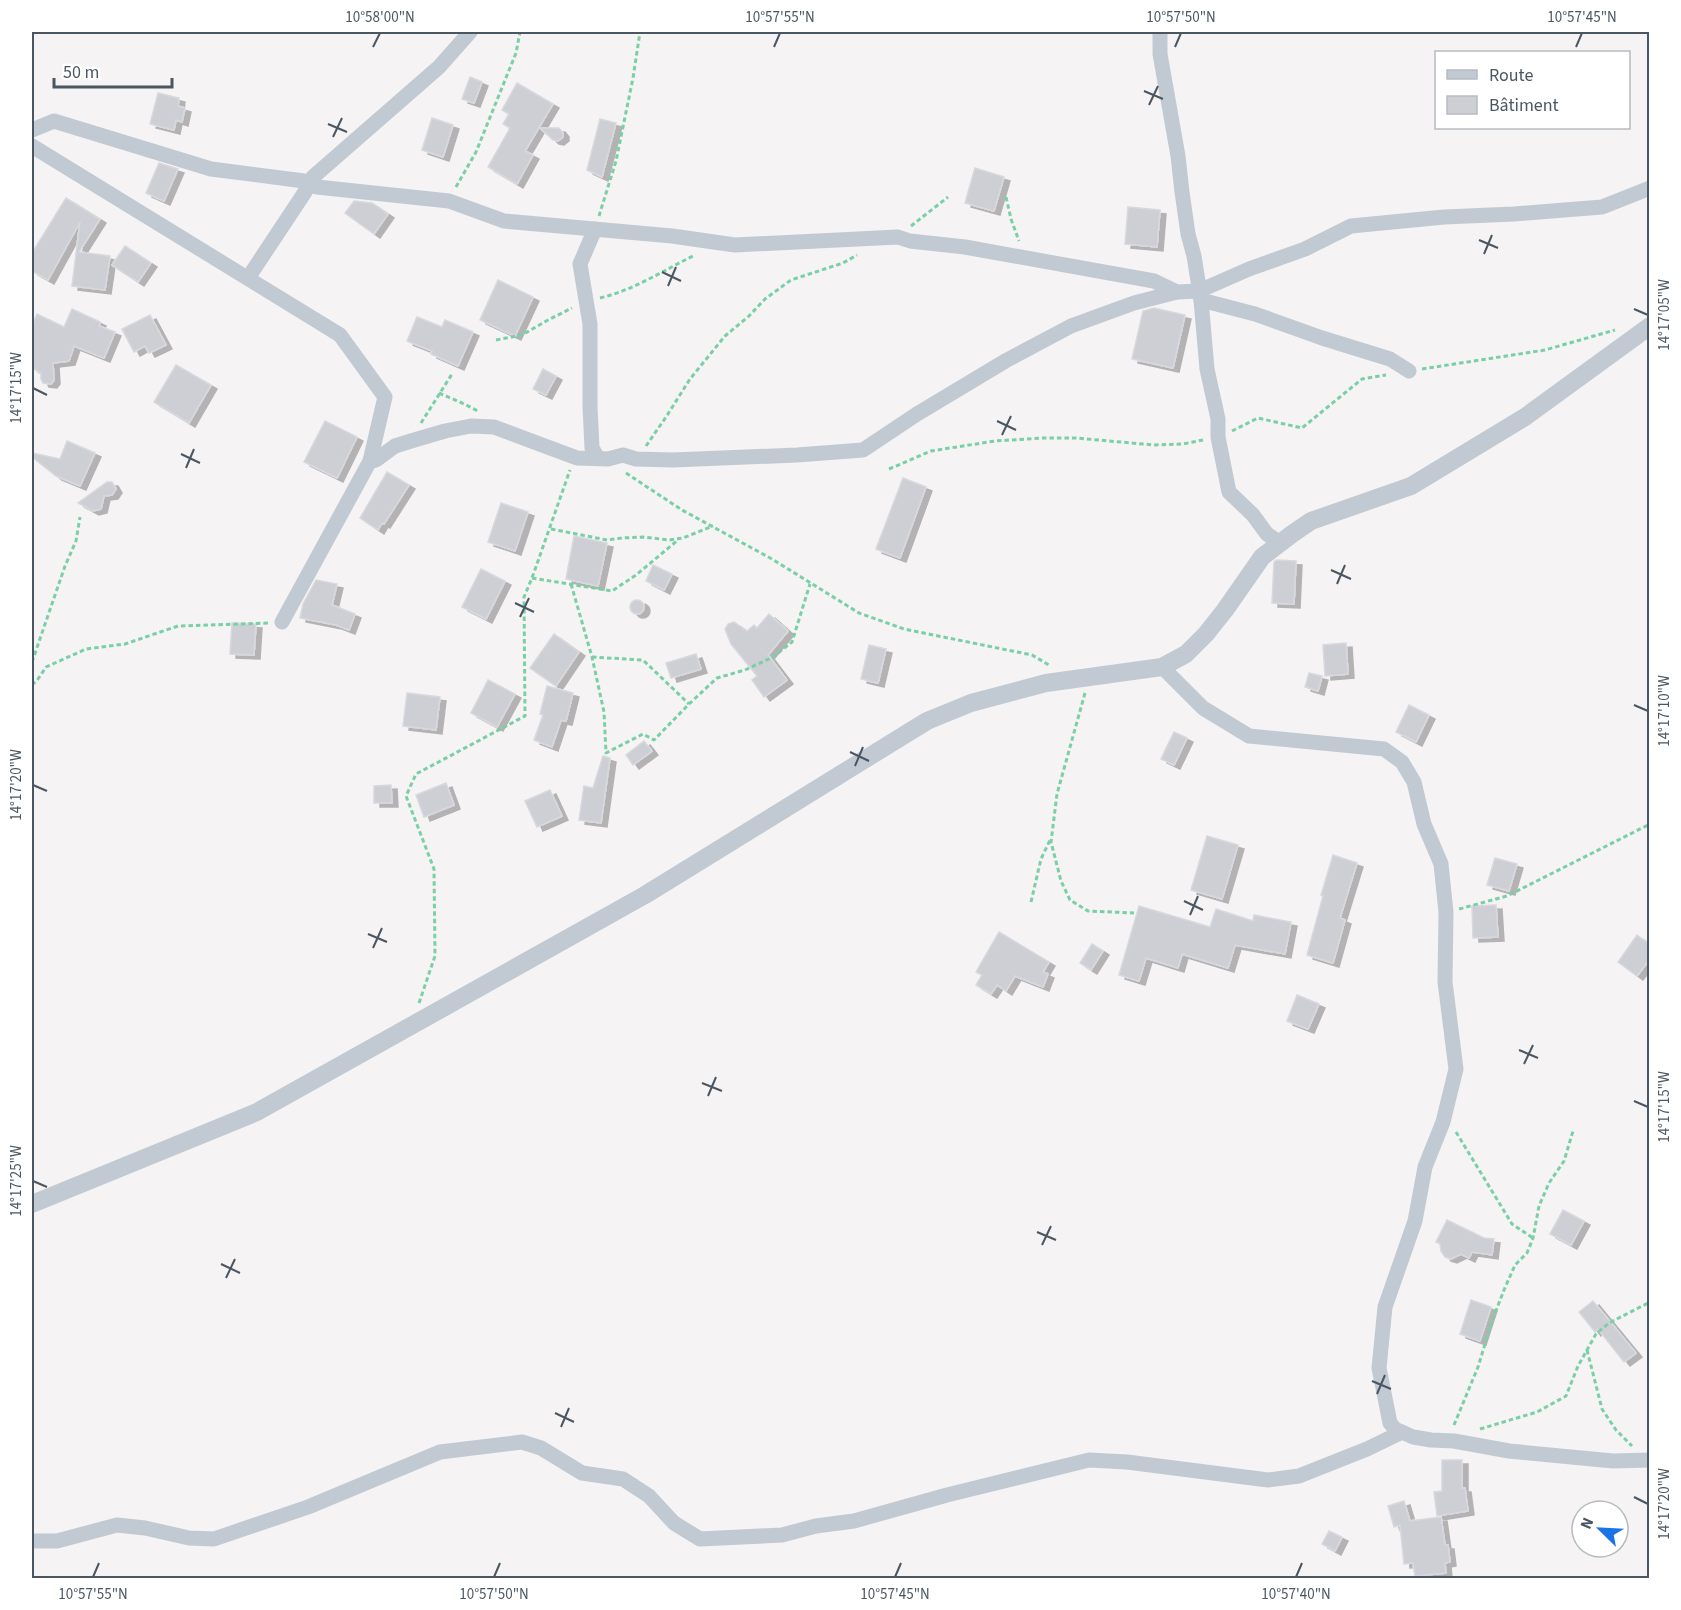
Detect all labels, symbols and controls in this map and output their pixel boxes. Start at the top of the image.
text: 10°58'00"N [345,7,415,28]
text: 10°57'55"N [745,7,815,28]
text: 10°57'50"N [1146,7,1216,28]
text: 10°57'45"N [1547,7,1617,28]
scale bar [54,51,172,89]
legend [1435,51,1630,129]
text: 50 m [63,60,99,85]
text: Route [1489,63,1533,88]
text: Bâtiment [1489,93,1559,118]
text: 14°17'05"W [1654,279,1675,351]
text: 14°17'15"W [6,352,27,424]
text: 14°17'10"W [1654,675,1675,747]
text: 14°17'20"W [6,749,27,821]
text: 14°17'15"W [1654,1071,1675,1143]
text: 14°17'25"W [6,1145,27,1217]
text: 14°17'20"W [1654,1468,1675,1540]
north arrow [1570,1499,1630,1559]
text: N [1575,1514,1599,1533]
text: 10°57'55"N [58,1584,128,1605]
text: 10°57'50"N [459,1584,529,1605]
text: 10°57'45"N [860,1584,930,1605]
text: 10°57'40"N [1261,1584,1331,1605]

